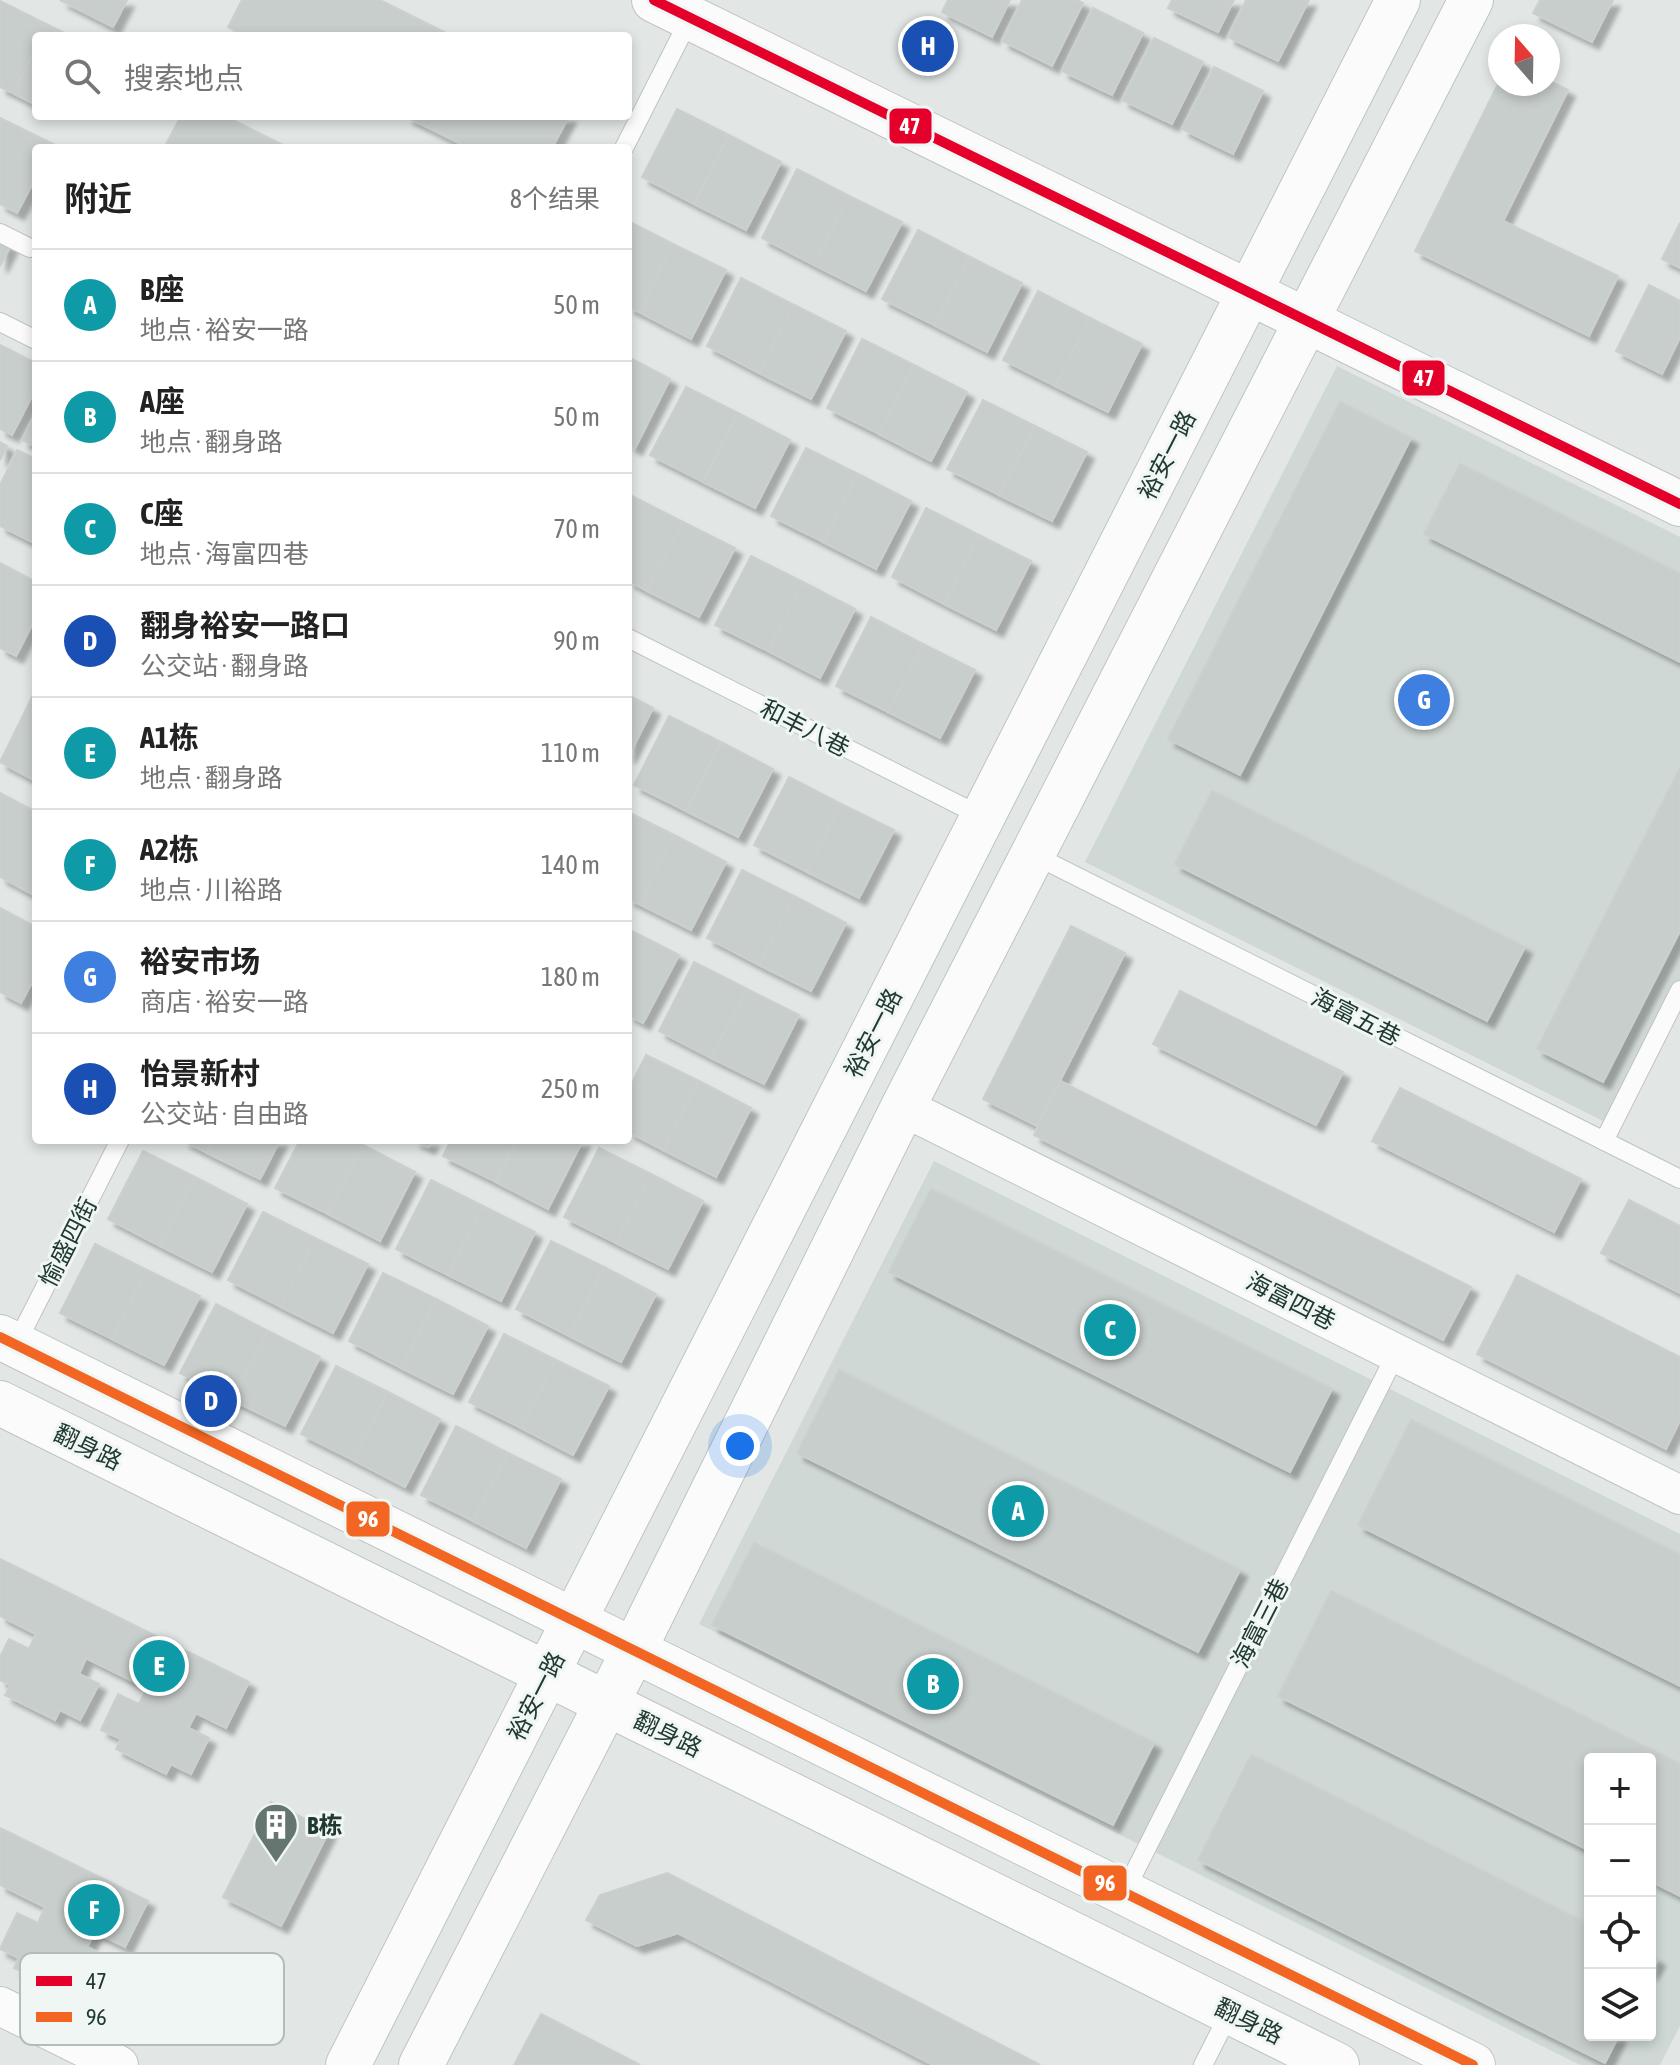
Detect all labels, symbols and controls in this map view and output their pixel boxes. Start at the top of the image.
pin: H [902,16,954,76]
north arrow [1488,24,1560,96]
search box [32,32,632,120]
icon: search [60,54,104,98]
text: 搜索地点 [124,61,244,95]
line badge: 47 [888,107,933,145]
text: 47 [899,113,920,139]
text: 附近 [64,179,132,218]
text: 8个结果 [510,184,600,214]
text: B座 [140,272,184,306]
text: A [84,290,96,320]
text: 50 m [553,290,600,320]
text: 地点 · 裕安一路 [140,315,309,345]
line badge: 47 [1401,359,1446,397]
text: 47 [1413,365,1434,391]
text: A座 [140,384,185,418]
text: B [84,402,96,432]
text: 50 m [553,402,600,432]
street label: 裕安一路 [1133,406,1201,504]
text: 地点 · 翻身路 [140,427,283,457]
text: C座 [140,496,184,530]
text: C [84,514,96,544]
text: 70 m [553,514,600,544]
text: 地点 · 海富四巷 [140,539,309,569]
text: 翻身裕安一路口 [140,608,350,642]
text: D [83,626,97,656]
text: 90 m [553,626,600,656]
text: 公交站 · 翻身路 [140,651,309,681]
pin: G [1398,670,1450,730]
street label: 和丰八巷 [756,694,854,762]
text: A1栋 [140,720,199,754]
text: E [84,738,96,768]
text: 110 m [541,738,600,768]
text: 地点 · 翻身路 [140,763,283,793]
text: A2栋 [140,832,199,866]
text: F [85,850,95,880]
text: 140 m [541,850,600,880]
text: 地点 · 川裕路 [140,875,283,905]
text: 裕安市场 [140,944,260,978]
text: G [83,962,97,992]
text: 180 m [541,962,600,992]
street label: 海富五巷 [1307,983,1405,1051]
street label: 裕安一路 [839,984,907,1082]
text: 商店 · 裕安一路 [140,987,309,1017]
text: 怡景新村 [140,1056,260,1090]
text: H [82,1074,98,1104]
text: 250 m [541,1074,600,1104]
text: 公交站 · 自由路 [140,1099,309,1129]
street label: 愉盛四街 [34,1193,102,1291]
street label: 海富四巷 [1242,1267,1340,1335]
pin: C [1084,1300,1136,1360]
pin: D [185,1371,237,1431]
street label: 翻身路 [50,1419,126,1475]
your location [720,1426,760,1466]
pin: A [992,1481,1044,1541]
line badge: 96 [345,1500,391,1538]
text: 96 [358,1506,378,1532]
street label: 海富三巷 [1226,1574,1294,1672]
pin: E [133,1636,185,1696]
street label: 裕安一路 [502,1647,570,1745]
pin: B [907,1654,959,1714]
street label: 翻身路 [630,1706,706,1762]
map controls [1584,1753,1656,2041]
button: + [1584,1753,1656,1825]
building icon: B栋 [252,1801,300,1864]
place label: B栋 [307,1812,342,1839]
button: − [1584,1825,1656,1897]
line badge: 96 [1082,1864,1128,1902]
text: 96 [1095,1870,1115,1896]
pin: F [68,1880,120,1940]
button: locate [1584,1897,1656,1969]
legend [20,1953,284,2045]
text: 47 [86,1968,107,1994]
button: layers [1584,1969,1656,2041]
street label: 翻身路 [1211,1993,1287,2049]
text: 96 [86,2004,107,2030]

